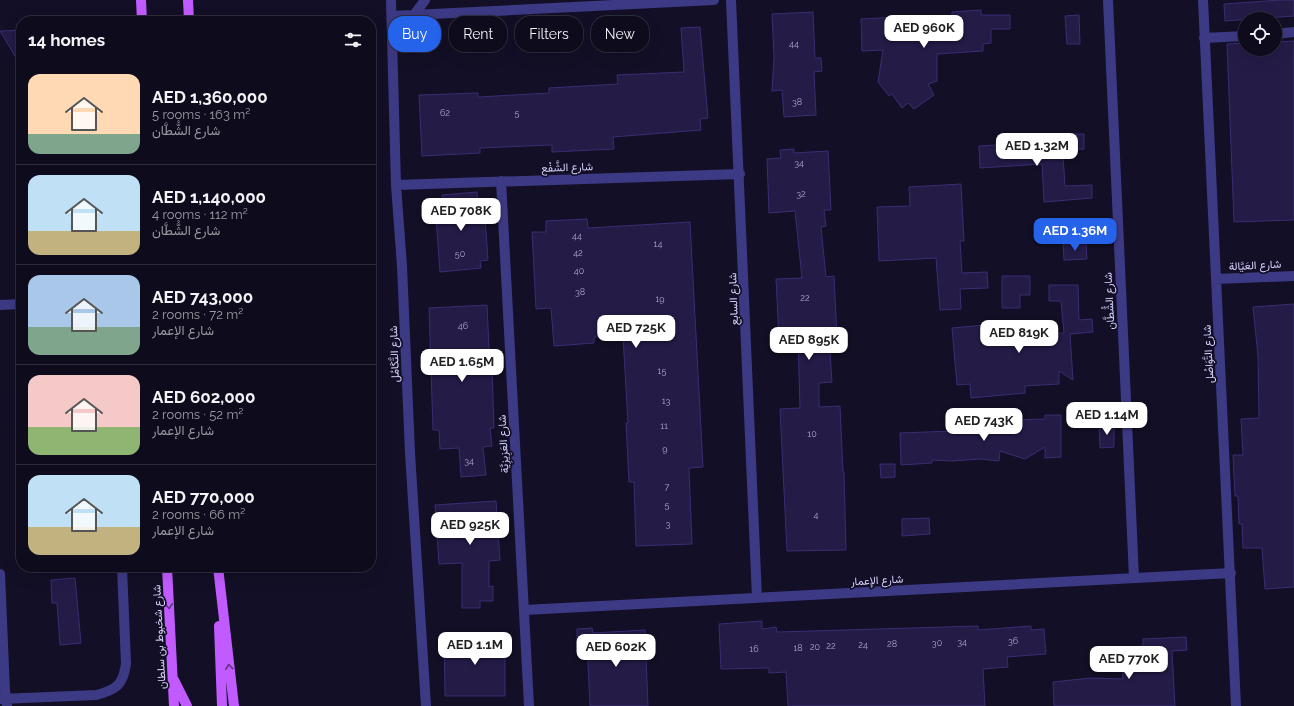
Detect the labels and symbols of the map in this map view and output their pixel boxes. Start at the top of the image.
pin: AED 960K [883,15,965,49]
house number: 44 [789,39,799,49]
house number: 38 [792,97,802,107]
house number: 62 [440,108,450,118]
house number: 5 [515,108,520,118]
pin: AED 1.32M [991,133,1083,167]
house number: 34 [794,158,804,168]
street label: شارع الشَّفْع [541,159,594,176]
house number: 32 [796,189,806,199]
pin: AED 708K [420,198,502,232]
pin: AED 1.36M [1029,218,1121,252]
house number: 44 [572,231,582,241]
house number: 14 [654,239,662,249]
house number: 42 [573,248,583,258]
house number: 50 [455,249,466,259]
street label: شارع العَيَّالة [1228,258,1282,274]
house number: 40 [574,266,585,276]
street label: شارع الشُّطَّان [1099,271,1118,330]
street label: شارع السابع [726,272,742,326]
house number: 38 [575,287,585,297]
house number: 22 [800,293,810,303]
house number: 19 [655,294,665,304]
pin: AED 725K [595,315,677,349]
pin: AED 819K [978,320,1060,354]
house number: 46 [458,321,469,331]
street label: شارع التَّوَاصُل [1200,324,1218,384]
street label: شارع التَّكَامُل [387,325,403,383]
pin: AED 895K [768,327,850,361]
pin: AED 1.65M [416,349,508,383]
house number: 15 [658,366,666,376]
house number: 13 [662,396,671,406]
pin: AED 1.14M [1061,402,1153,436]
pin: AED 743K [943,408,1025,442]
street label: شارع العَزِيزِيَّة [495,414,513,473]
house number: 11 [660,421,668,431]
house number: 10 [807,429,817,439]
house number: 9 [662,444,668,454]
house number: 34 [464,456,474,466]
house number: 7 [665,482,670,492]
house number: 5 [665,500,670,510]
house number: 4 [814,510,819,520]
pin: AED 925K [429,512,511,546]
house number: 3 [666,519,671,529]
street label: شارع الإعمار [850,573,904,589]
street label: شارع شخبوط بن سلطان [150,584,170,690]
one-way arrow [165,603,174,609]
pin: AED 1.1M [434,632,516,666]
pin: AED 602K [575,634,657,668]
house number: 36 [1008,636,1019,646]
house number: 34 [957,637,967,647]
house number: 30 [932,638,943,648]
house number: 28 [887,639,897,649]
house number: 24 [858,640,868,650]
house number: 22 [826,641,836,651]
house number: 20 [810,642,821,652]
house number: 18 [793,643,803,653]
house number: 16 [749,644,759,654]
pin: AED 770K [1088,646,1170,680]
one-way arrow [225,664,234,670]

